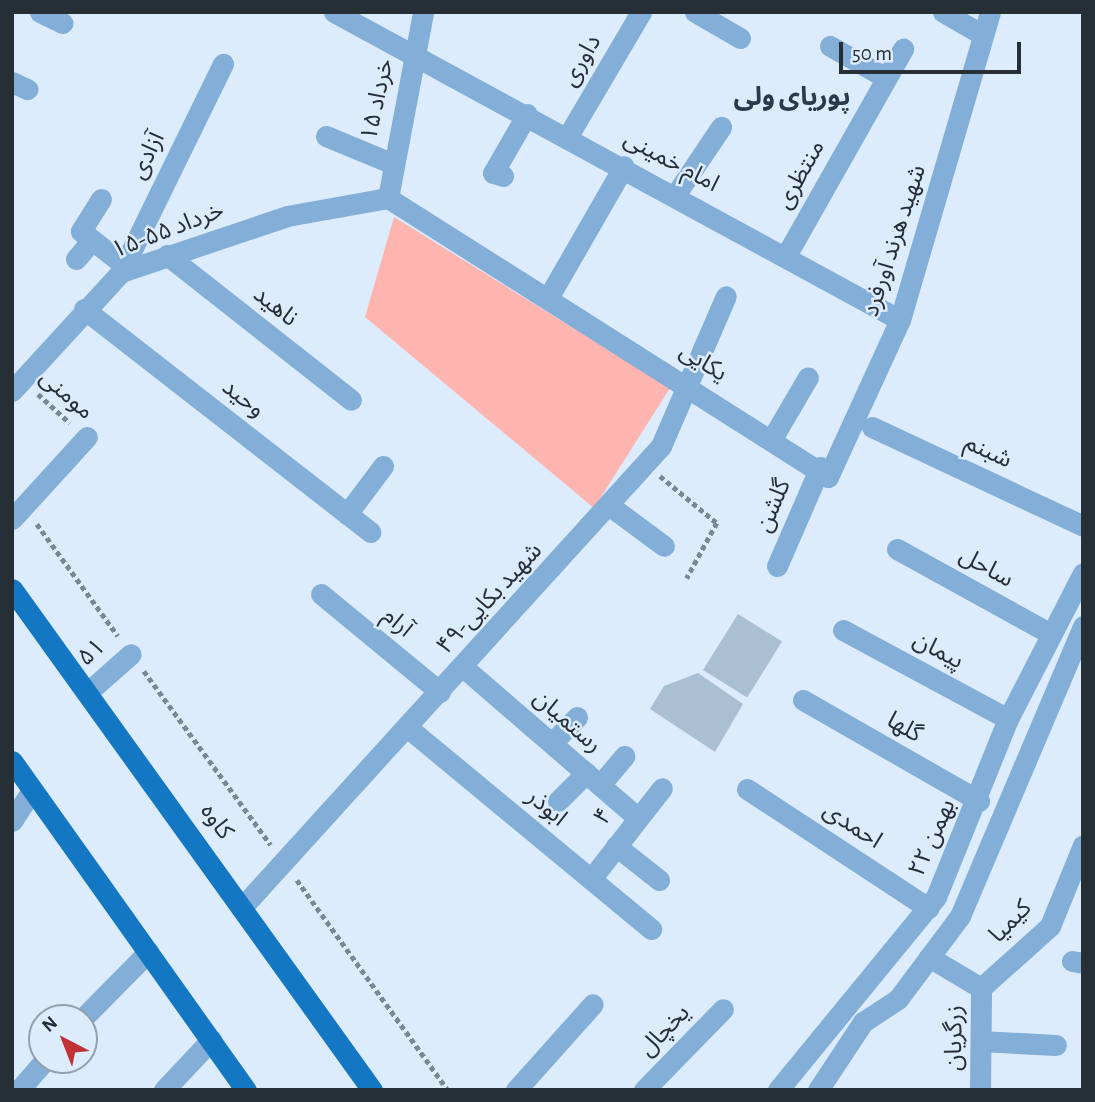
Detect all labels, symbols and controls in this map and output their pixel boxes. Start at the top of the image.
scale bar [843,28,1025,72]
street label: داوری [556,30,608,92]
text: 50 m [852,43,892,64]
street label: ۱۵ خرداد [355,56,401,144]
district label: پوریای ولی [733,82,851,114]
street label: امام خمینی [618,125,724,199]
street label: آزادی [124,128,172,184]
street label: منتظری [770,135,832,215]
street label: شهید هرند آورفرد [857,162,933,320]
street label: ۱۵-۵۵ خرداد [108,196,228,266]
street label: ناهید [247,281,303,333]
street label: یکایی [674,337,732,389]
street label: مومنی [33,364,99,426]
street label: وحید [216,373,270,425]
street label: شبنم [960,429,1016,475]
street label: گلشن [750,475,798,537]
street label: ۴۹-شهید بکایی [431,537,549,661]
street label: ساحل [954,541,1018,595]
street label: آرام [376,602,418,644]
street label: پیمان [908,626,968,676]
street label: ۵۱ [72,633,112,673]
street label: رستمیان [527,684,607,760]
street label: گلها [881,706,927,750]
street label: ابوذر [520,783,572,833]
street label: ۲۲ بهمن [903,795,963,881]
street label: احمدی [817,796,887,856]
street label: کاوه [193,798,239,846]
street label: ۴ [588,803,620,831]
street label: کیمیا [984,894,1038,950]
street label: یخچال [633,999,697,1063]
north arrow [28,1004,98,1074]
street label: زرگریان [940,1005,970,1071]
text: N [39,1013,61,1036]

